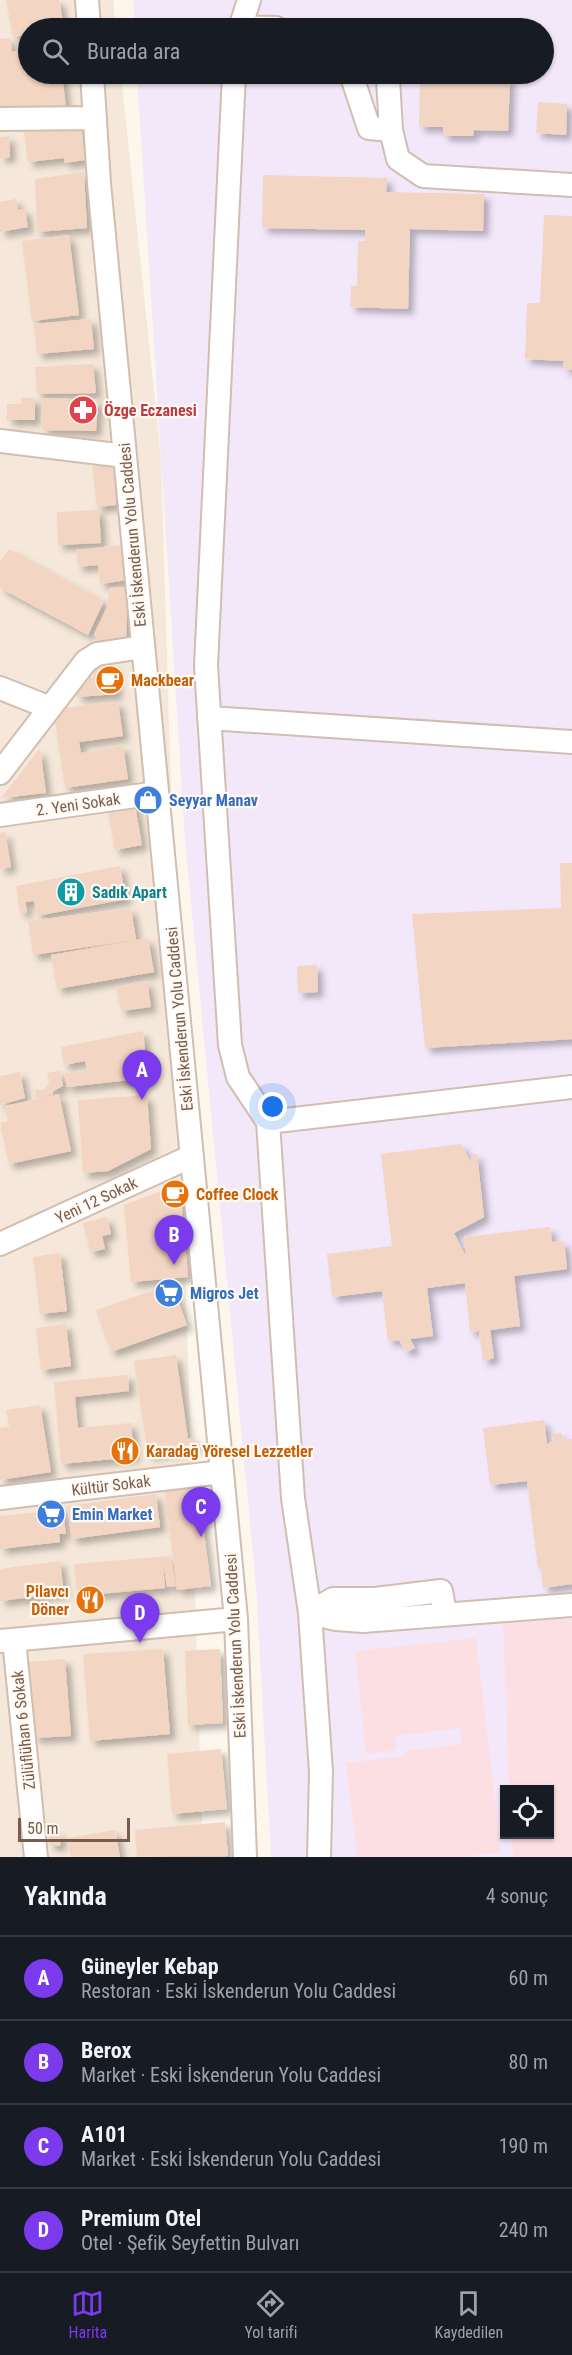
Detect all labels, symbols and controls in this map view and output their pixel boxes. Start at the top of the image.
search box [18,18,554,84]
icon: search [39,35,72,68]
text: Burada ara [87,39,180,64]
pharmacy icon: Özge Eczanesi [67,394,99,426]
place label: Özge Eczanesi [104,401,197,420]
street label: Eski İskenderun Yolu Caddesi [115,442,150,628]
cafe icon: Mackbear [94,664,126,696]
place label: Mackbear [131,671,194,690]
shop icon: Seyyar Manav [132,784,164,816]
street label: 2. Yeni Sokak [35,789,122,820]
place label: Seyyar Manav [169,791,258,810]
building icon: Sadık Apart [55,876,87,908]
place label: Sadık Apart [92,883,167,902]
street label: Eski İskenderun Yolu Caddesi [162,926,197,1112]
pin: A [122,1050,162,1100]
your location [258,1092,287,1121]
street label: Yeni 12 Sokak [52,1173,141,1228]
cafe icon: Coffee Clock [159,1178,191,1210]
place label: Coffee Clock [196,1185,279,1204]
pin: B [154,1216,194,1265]
supermarket icon: Migros Jet [153,1277,185,1309]
place label: Migros Jet [190,1284,259,1303]
restaurant icon: Karadağ Yöresel Lezzetler [109,1435,141,1467]
place label: Karadağ Yöresel Lezzetler [146,1442,313,1461]
street label: Kültür Sokak [71,1471,152,1500]
pin: C [182,1488,220,1537]
supermarket icon: Emin Market [35,1498,67,1530]
place label: Emin Market [72,1505,152,1524]
street label: Eski İskenderun Yolu Caddesi [221,1553,250,1739]
place label: Pilavcı Döner [26,1582,69,1619]
restaurant icon: Pilavcı Döner [74,1584,106,1616]
pin: D [120,1594,160,1643]
street label: Zülüflühan 6 Sokak [8,1669,39,1791]
map controls [500,1785,554,1839]
button: locate [500,1785,554,1839]
scale bar [18,1815,130,1842]
text: 50 m [27,1819,59,1838]
text: Yakında [24,1881,107,1911]
text: 4 sonuç [486,1884,548,1908]
text: Güneyler Kebap [81,1954,219,1979]
text: A [38,1966,49,1990]
text: 60 m [509,1966,548,1990]
text: Restoran · Eski İskenderun Yolu Caddesi [81,1979,396,2003]
text: Berox [81,2038,131,2063]
text: B [38,2050,49,2074]
text: 80 m [509,2050,548,2074]
text: Market · Eski İskenderun Yolu Caddesi [81,2063,381,2087]
text: A101 [81,2122,128,2147]
text: C [38,2134,49,2158]
text: 190 m [499,2134,548,2158]
text: Market · Eski İskenderun Yolu Caddesi [81,2147,381,2171]
text: Premium Otel [81,2206,201,2231]
text: D [38,2218,49,2242]
text: 240 m [499,2218,548,2242]
text: Otel · Şefik Seyfettin Bulvarı [81,2231,299,2255]
tab: Harita [69,2287,107,2342]
tab: Yol tarifi [244,2287,297,2342]
tab: Kaydedilen [435,2287,503,2342]

